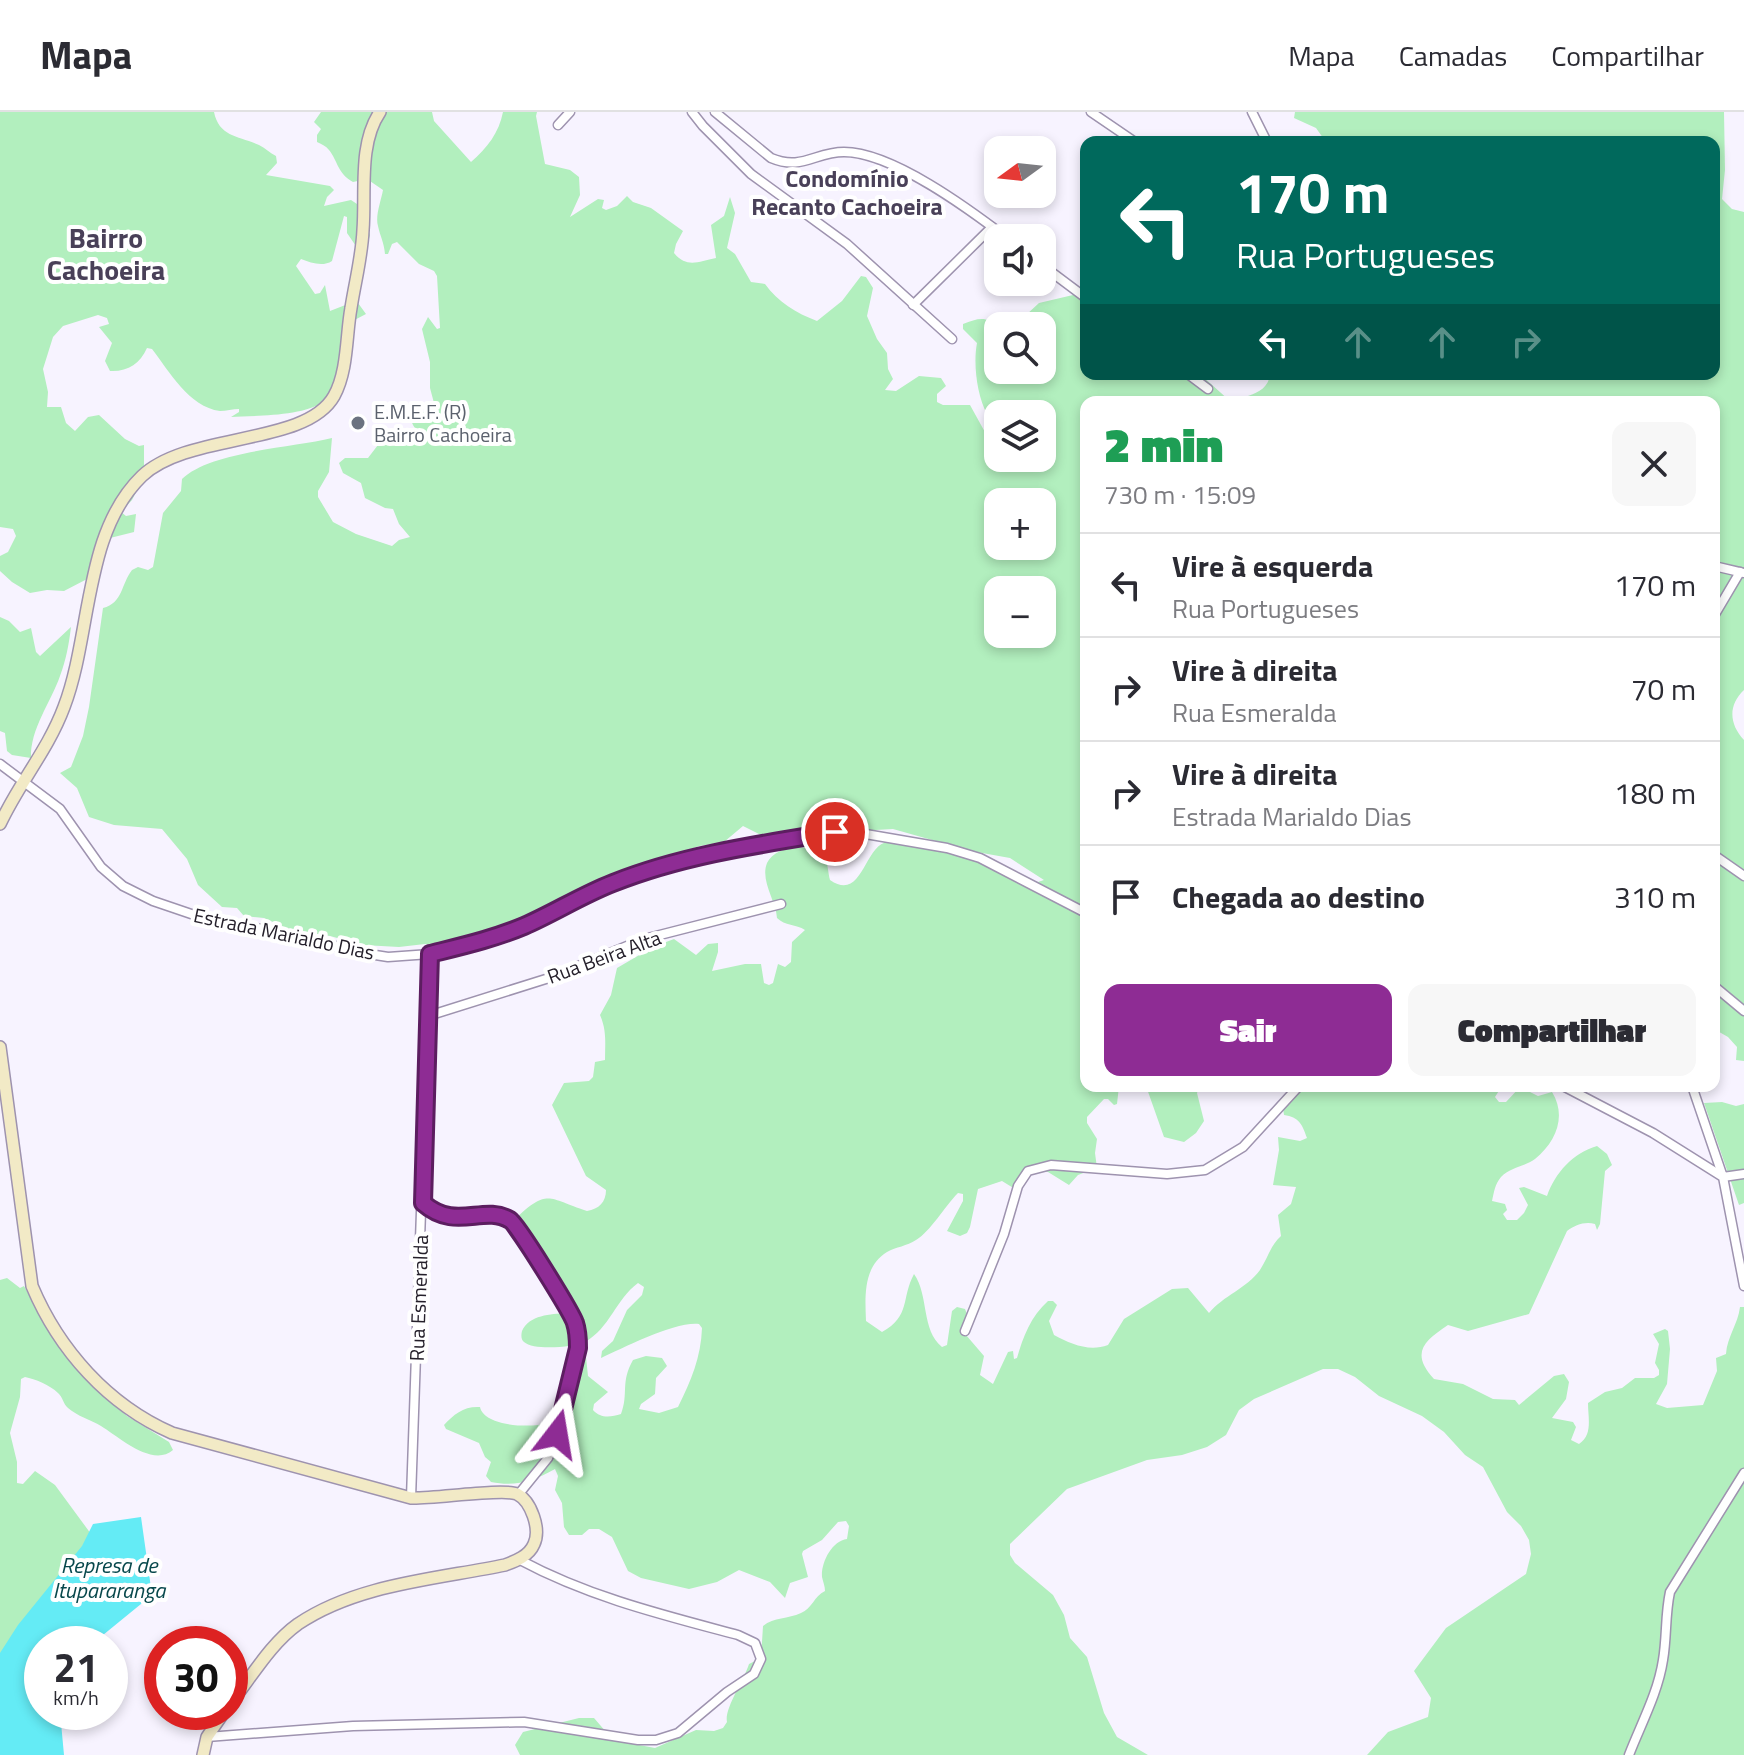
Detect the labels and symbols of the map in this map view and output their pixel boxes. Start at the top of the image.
north arrow [984,136,1056,208]
district label: Condomínio Recanto Cachoeira [751,160,943,224]
district label: Bairro Cachoeira [47,216,165,291]
place label: E.M.E.F. (R) Bairro Cachoeira [374,396,512,450]
marker: E.M.E.F. (R) Bairro Cachoeira [349,414,367,432]
pin [801,798,869,866]
street label: Estrada Marialdo Dias [191,899,377,968]
street label: Rua Beira Alta [543,922,665,991]
street label: Rua Esmeralda [401,1234,436,1362]
position arrow [515,1392,599,1476]
water label: Represa de Itupararanga [53,1548,167,1607]
speed limit sign: 30 [144,1626,248,1730]

